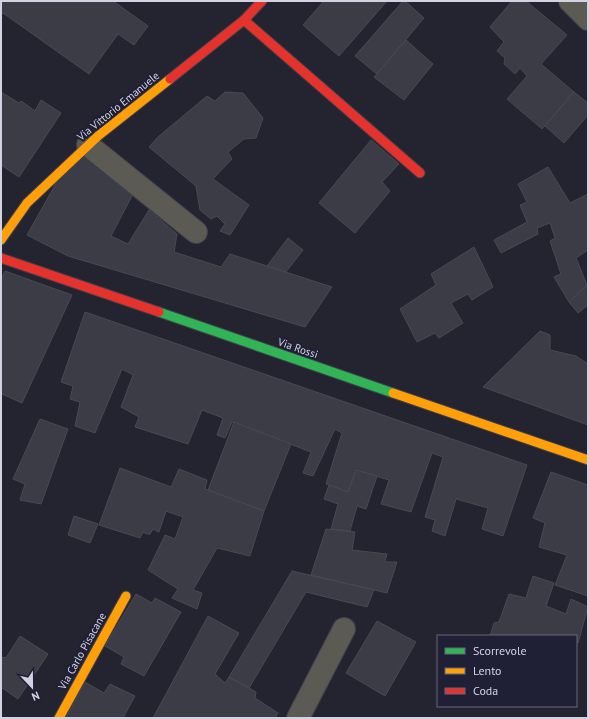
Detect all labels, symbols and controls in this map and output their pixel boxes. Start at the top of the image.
street label: Via Vittorio Emanuele [73,68,162,144]
street label: Via Rossi [275,334,320,361]
street label: Via Carlo Pisacane [55,610,109,693]
legend [437,635,577,707]
text: Scorrevole [473,643,527,658]
text: Lento [473,663,502,678]
north arrow [12,667,52,707]
text: Coda [473,683,498,698]
text: N [30,688,42,704]

